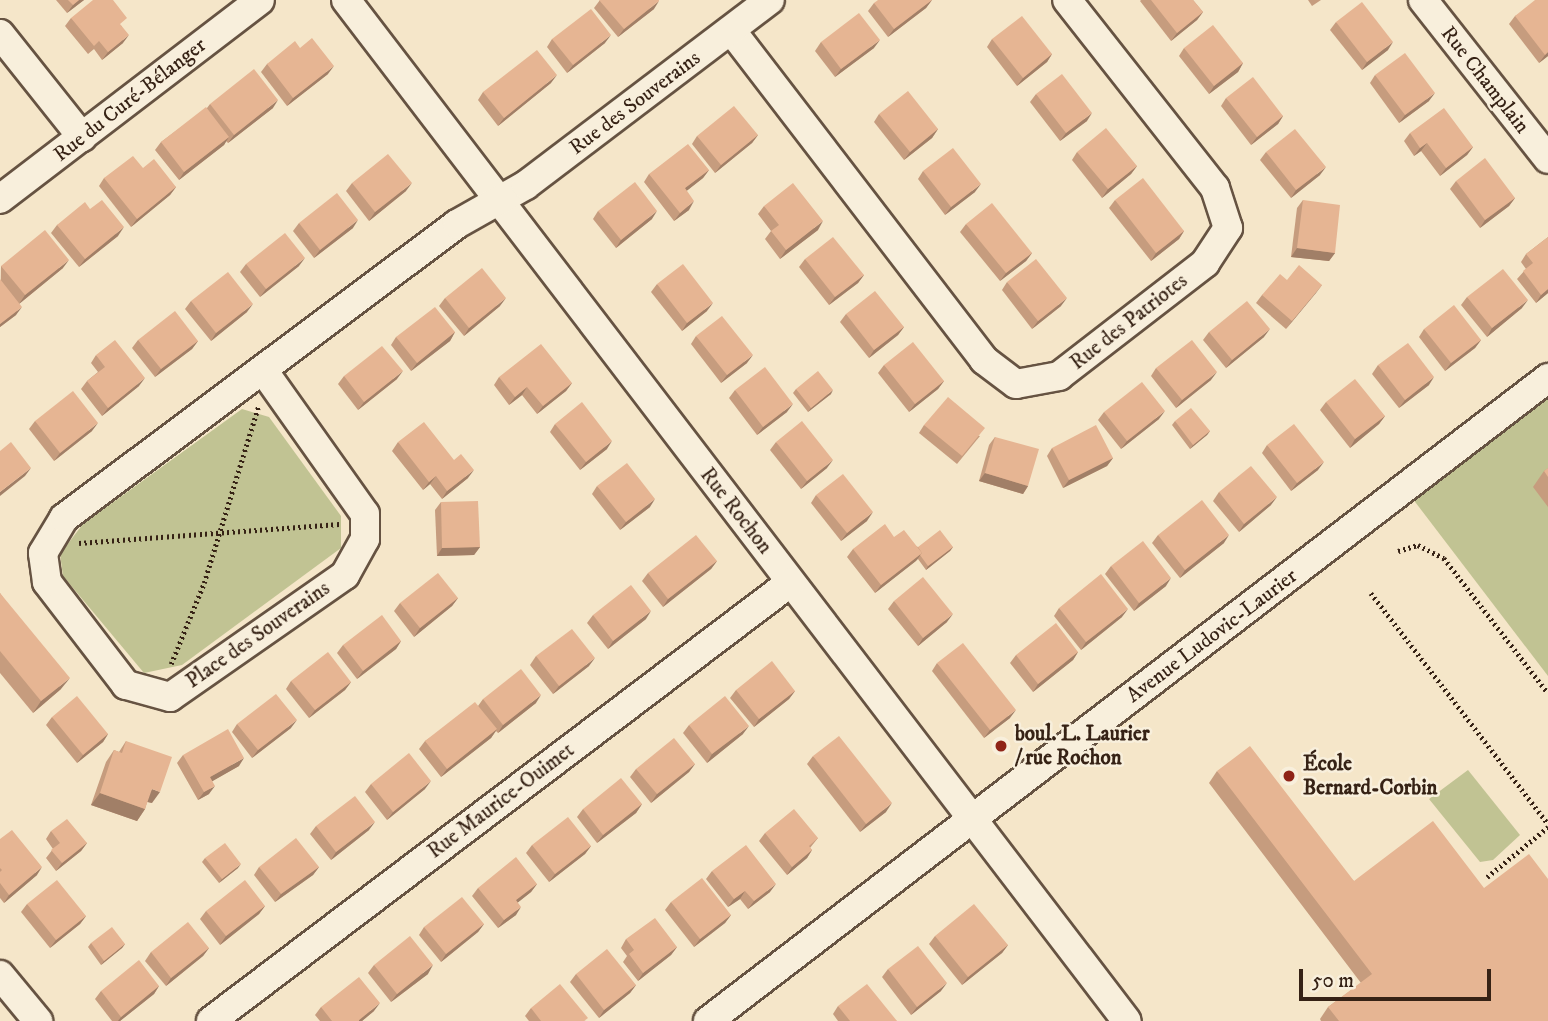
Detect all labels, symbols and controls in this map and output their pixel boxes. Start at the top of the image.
street label: Rue Champlain [1435,21,1535,139]
street label: Rue du Curé-Bélanger [49,33,211,167]
street label: Rue des Souverains [565,46,705,160]
street label: Rue des Patriotes [1065,268,1193,376]
street label: Rue Rochon [695,463,777,559]
street label: Avenue Ludovic-Laurier [1122,564,1302,708]
street label: Place des Souverains [181,576,335,694]
place label: boul. L. Laurier / rue Rochon [1015,721,1150,771]
street label: Rue Maurice-Ouimet [423,738,579,864]
marker: boul. L. Laurier / rue Rochon [993,738,1009,754]
place label: École Bernard-Corbin [1303,751,1438,801]
marker: École Bernard-Corbin [1281,768,1297,784]
scale bar [1303,954,1496,998]
text: 50 m [1312,968,1354,994]

